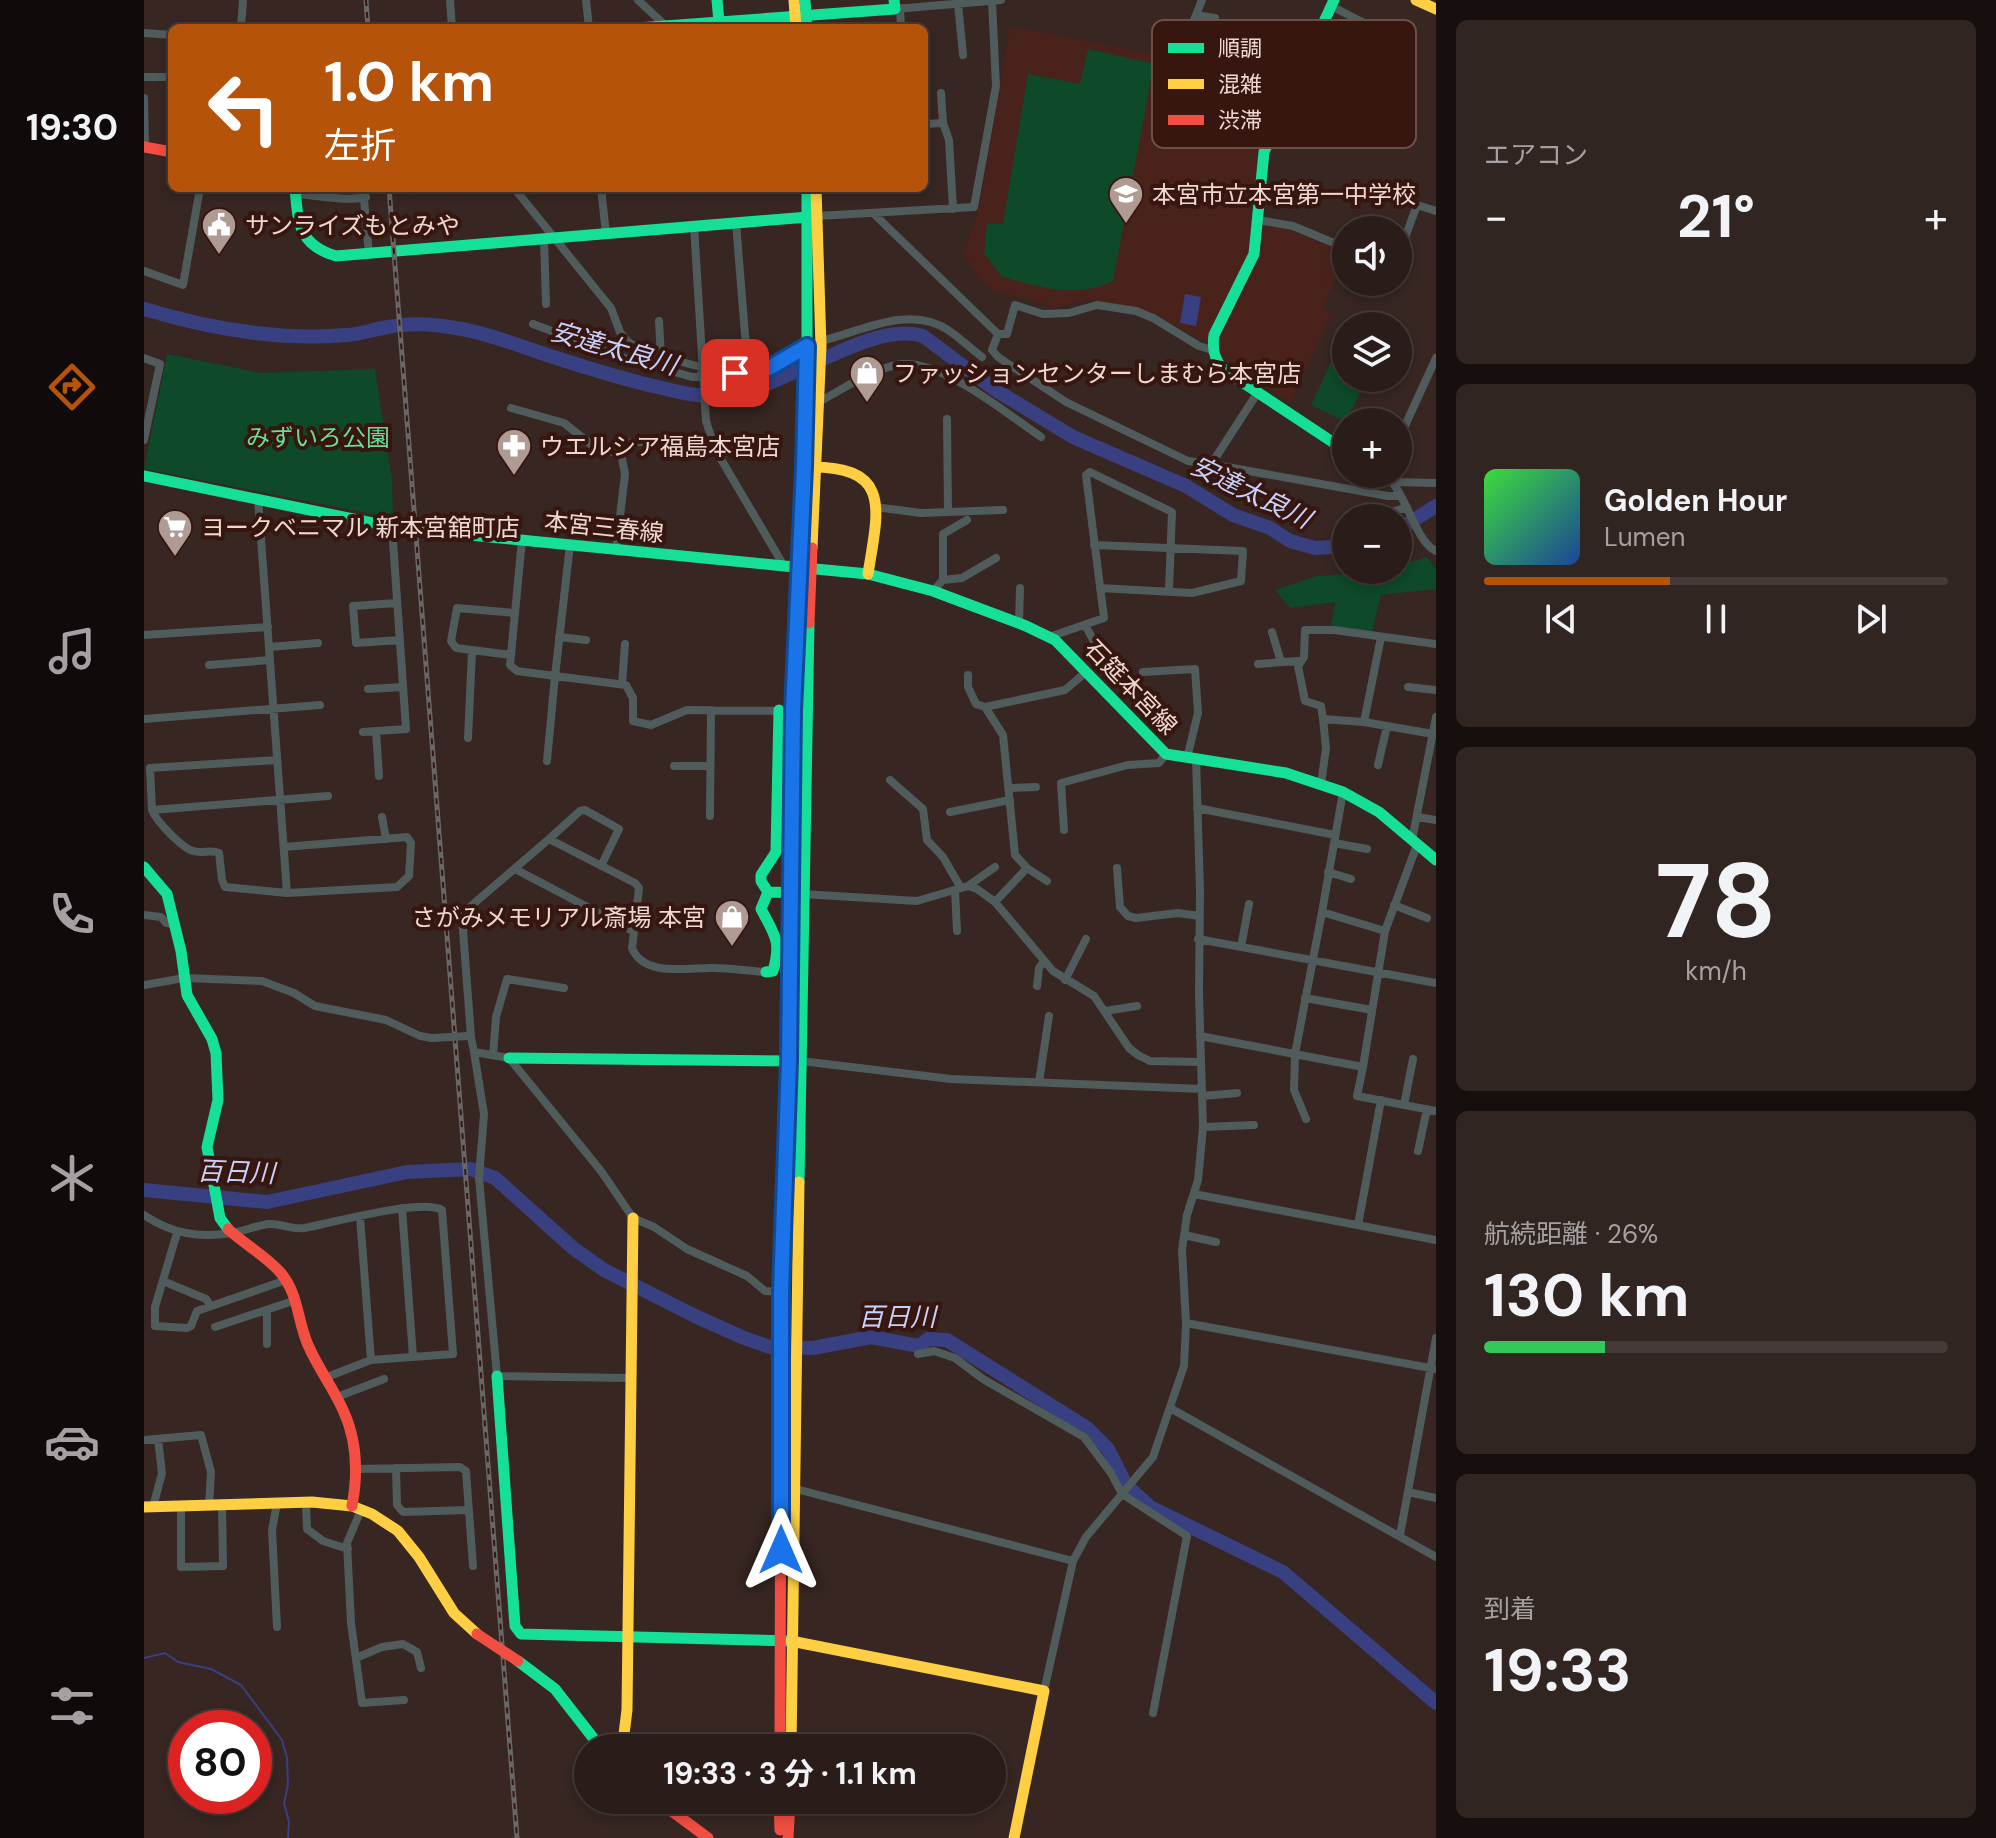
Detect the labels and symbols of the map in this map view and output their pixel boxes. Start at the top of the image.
legend [1152,20,1416,148]
text: 順調 [1218,34,1262,63]
text: 混雑 [1218,70,1262,99]
text: 渋滞 [1218,106,1262,135]
school or university icon: 本宮市立本宮第一中学校 [1107,175,1145,225]
place label: 本宮市立本宮第一中学校 [1152,179,1416,210]
public building icon: サンライズもとみや [200,206,238,256]
place label: サンライズもとみや [245,210,460,241]
water label: 安達太良川 [547,314,684,383]
pin [701,339,769,407]
shop icon: ファッションセンターしまむら本宮店 [848,354,886,404]
place label: ファッションセンターしまむら本宮店 [893,358,1301,389]
park label: みずいろ公園 [246,422,390,453]
pharmacy icon: ウエルシア福島本宮店 [495,427,533,477]
place label: ウエルシア福島本宮店 [540,431,780,462]
water label: 安達太良川 [1185,448,1320,537]
street label: 本宮三春線 [543,505,665,549]
supermarket icon: ヨークベニマル 新本宮舘町店 [156,508,194,558]
place label: ヨークベニマル 新本宮舘町店 [201,512,519,543]
street label: 石筵本宮線 [1078,633,1184,741]
shop icon: さがみメモリアル斎場 本宮 [713,898,751,948]
place label: さがみメモリアル斎場 本宮 [412,902,706,933]
water label: 百日川 [196,1154,279,1190]
water label: 百日川 [858,1300,939,1334]
position arrow [739,1508,823,1592]
speed limit sign: 80 [168,1710,272,1814]

